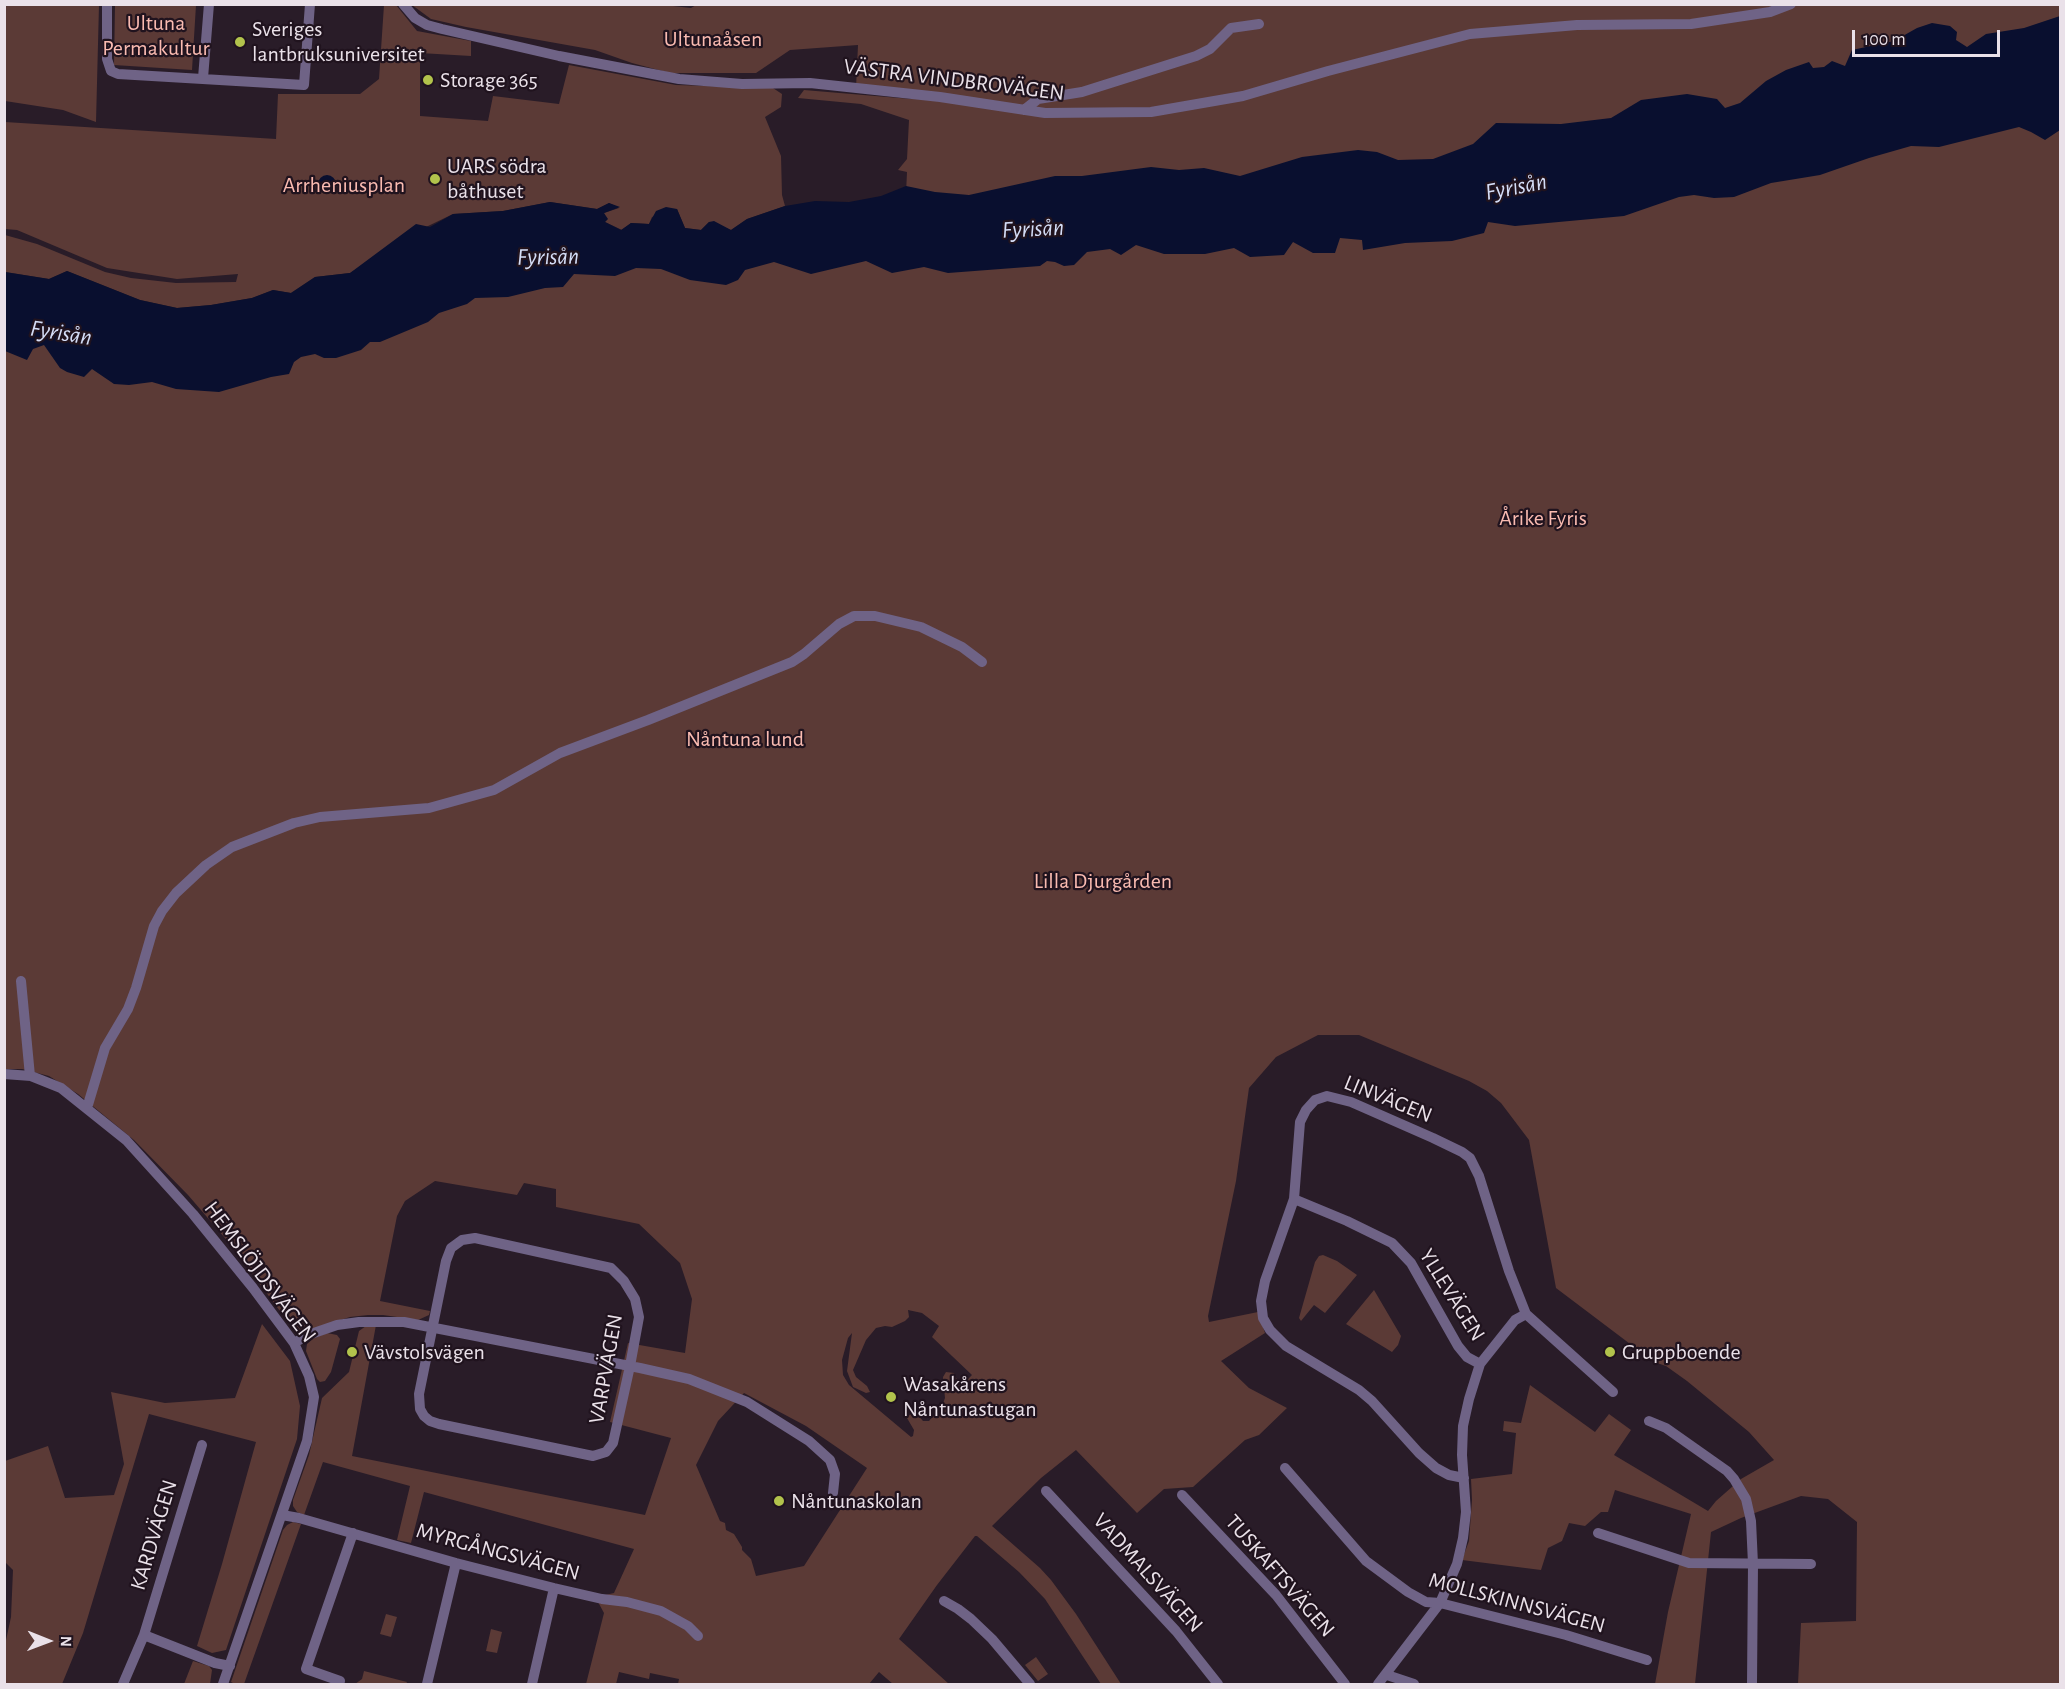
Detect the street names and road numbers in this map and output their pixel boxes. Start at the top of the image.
street label: VÄSTRA VINDBROVÄGEN [842,53,1066,107]
street label: LINVÄGEN [1340,1069,1436,1129]
street label: HEMSLÖJDSVÄGEN [198,1196,322,1348]
street label: YLLEVÄGEN [1413,1244,1491,1346]
street label: VARPVÄGEN [583,1312,629,1426]
street label: KARDVÄGEN [125,1477,183,1593]
street label: VADMALSVÄGEN [1087,1508,1209,1638]
street label: TUSKAFTSVÄGEN [1220,1509,1340,1643]
street label: MYRGÅNGSVÄGEN [413,1517,583,1587]
street label: MOLLSKINNSVÄGEN [1426,1567,1608,1639]

